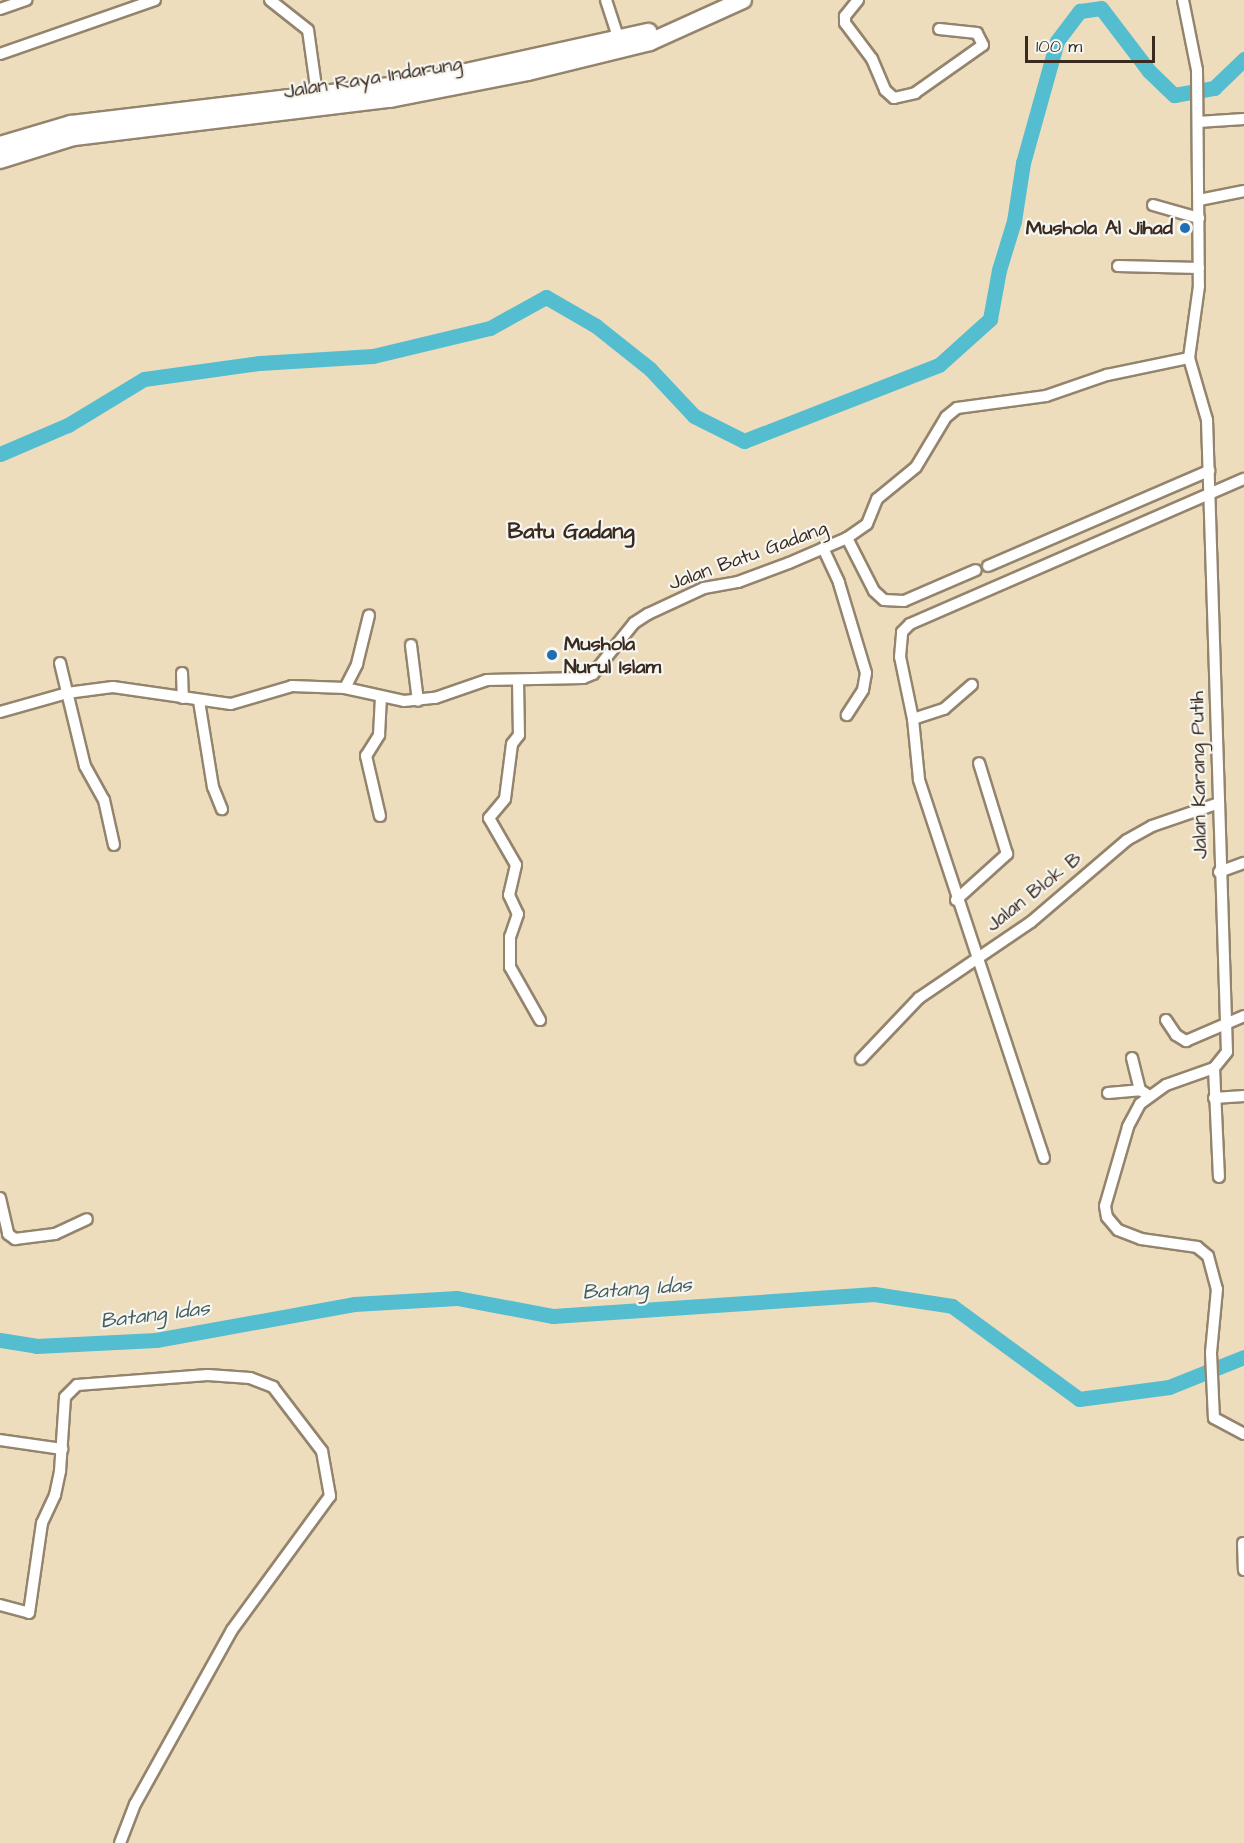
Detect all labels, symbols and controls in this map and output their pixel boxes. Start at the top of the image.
scale bar [1028,24,1158,62]
text: 100 m [1036,34,1082,59]
street label: Jalan Raya Indarung [282,52,464,104]
place label: Mushola Al Jihad [1026,216,1173,240]
marker: Mushola Al Jihad [1178,221,1192,235]
street label: Jalan Batu Gadang [665,516,831,596]
district label: Batu Gadang [508,519,634,545]
place label: Mushola Nurul Islam [564,632,661,679]
marker: Mushola Nurul Islam [545,648,559,662]
street label: Jalan Karang Putih [1186,691,1212,859]
street label: Jalan Blok B [981,847,1087,937]
water label: Batang Idas [581,1273,693,1305]
water label: Batang Idas [99,1296,211,1334]

